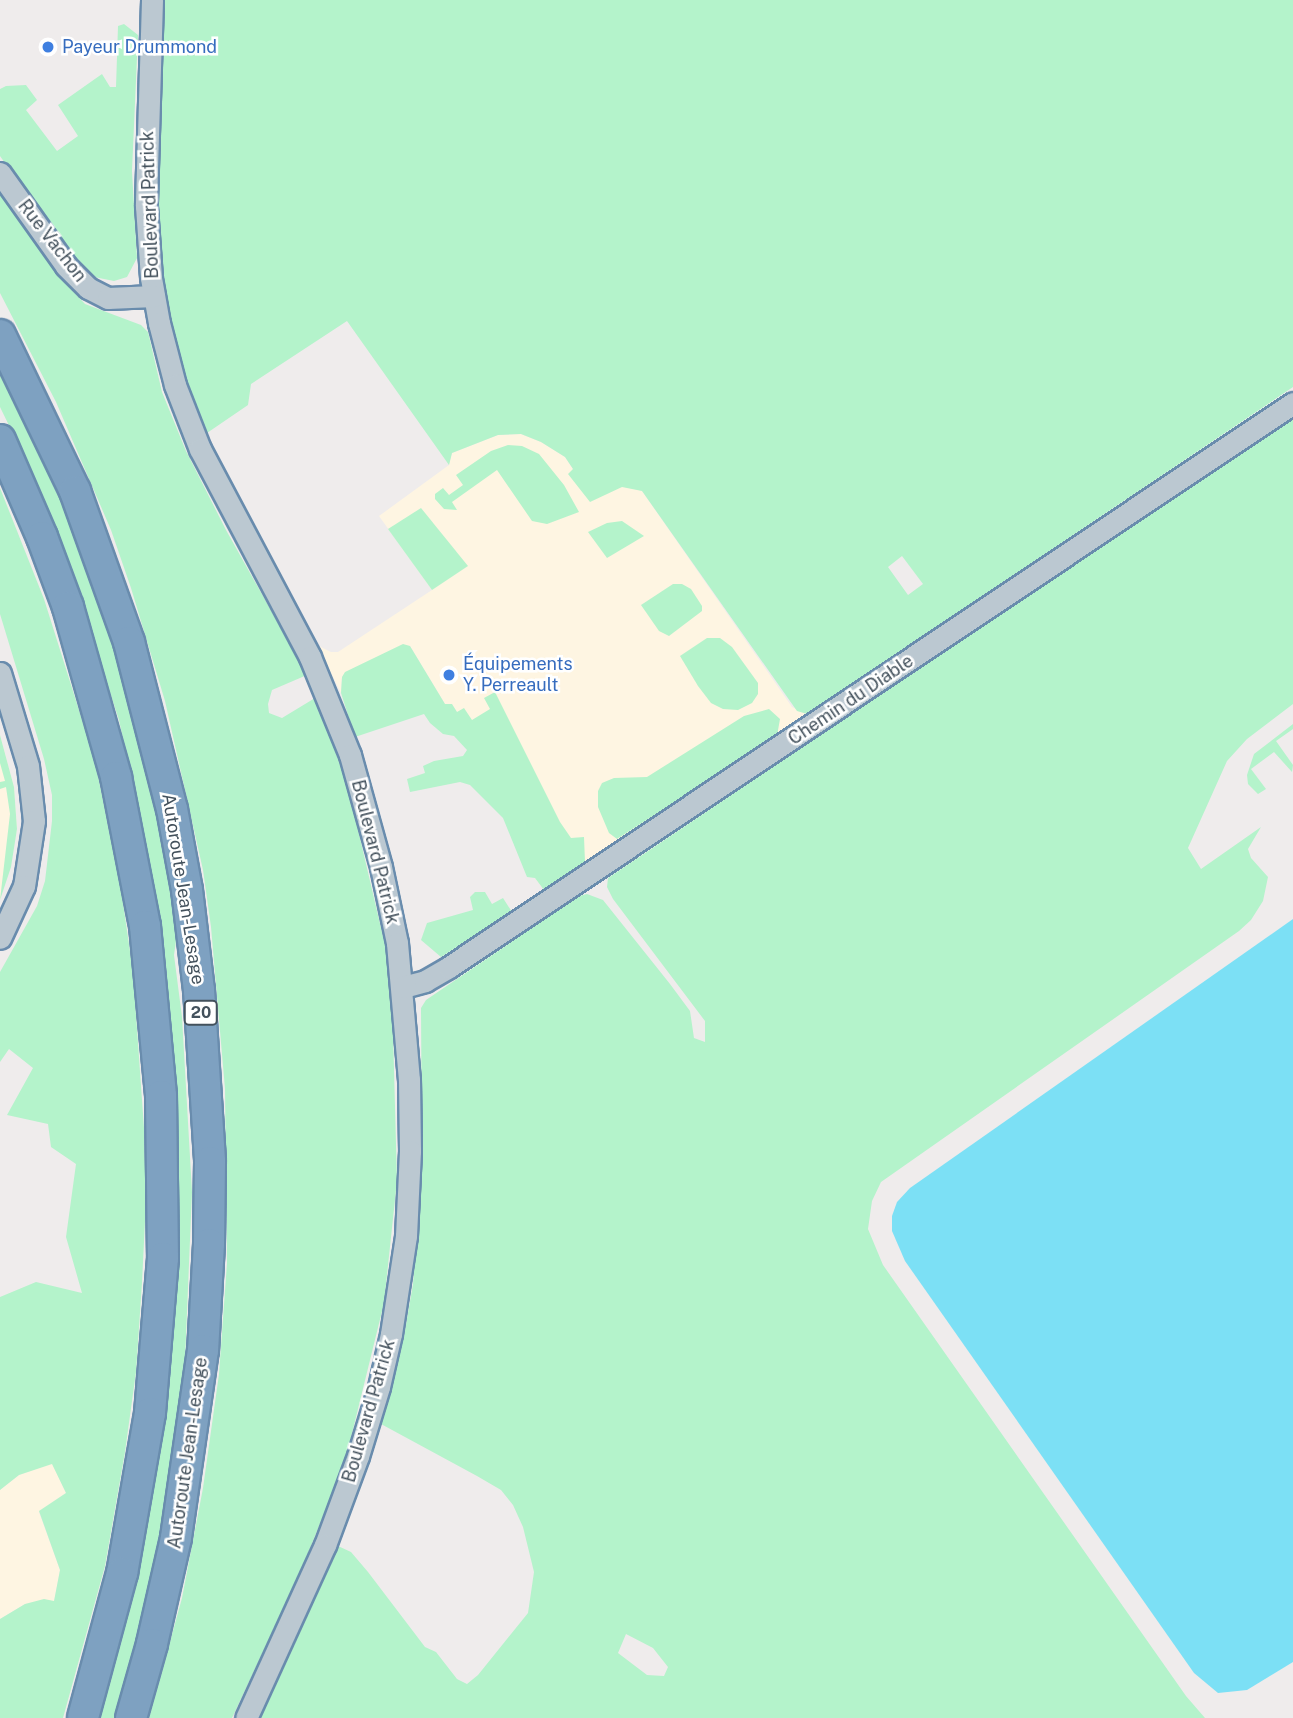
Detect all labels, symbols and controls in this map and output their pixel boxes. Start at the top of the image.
place label: Payeur Drummond [62,36,217,58]
marker: Payeur Drummond [40,39,56,55]
street label: Boulevard Patrick [137,131,163,279]
street label: Rue Vachon [13,195,91,287]
street label: Chemin du Diable [784,650,918,750]
place label: Équipements Y. Perreault [463,654,573,696]
marker: Équipements Y. Perreault [441,667,457,683]
street label: Boulevard Patrick [347,778,403,926]
street label: Autoroute Jean-Lesage [157,792,209,986]
road number: 20 [184,1001,218,1026]
street label: Boulevard Patrick [338,1337,400,1485]
street label: Autoroute Jean-Lesage [164,1356,212,1550]

